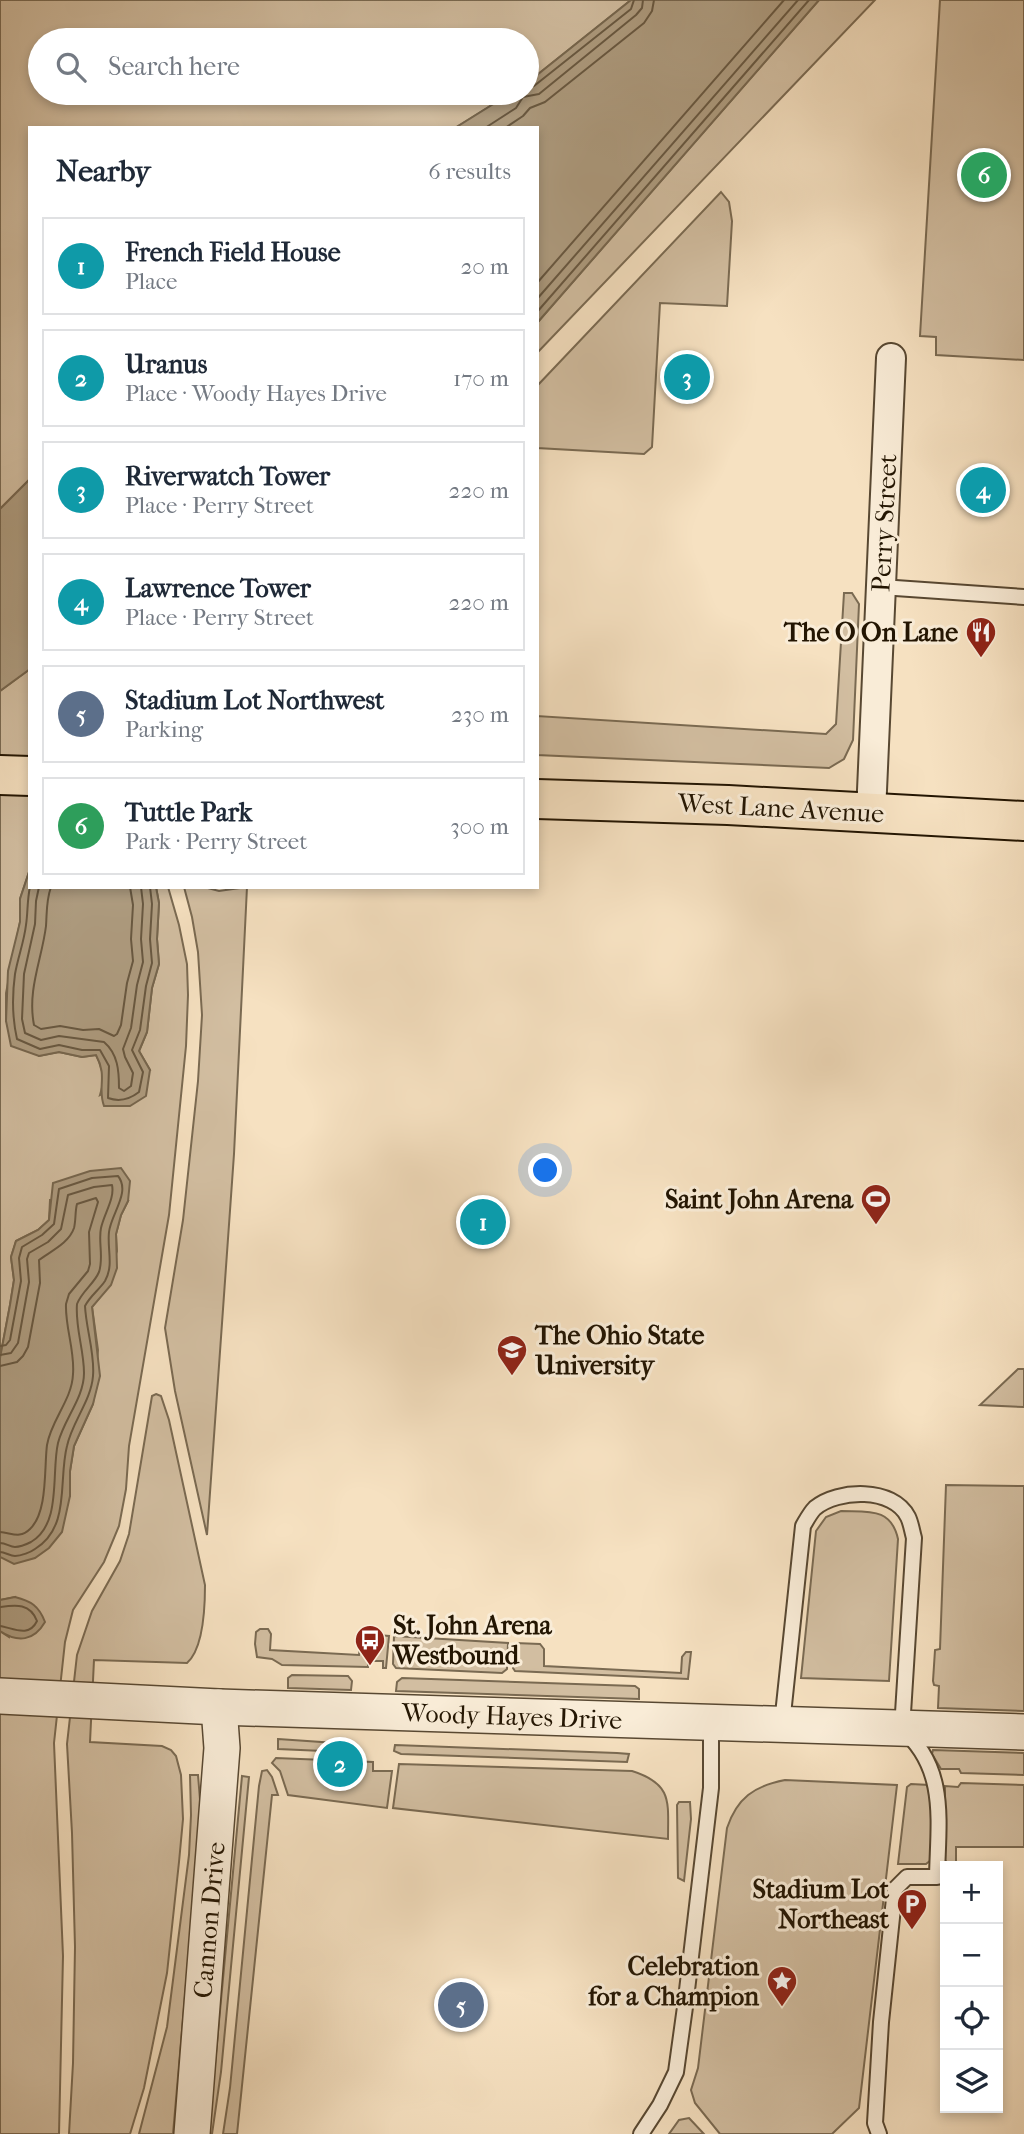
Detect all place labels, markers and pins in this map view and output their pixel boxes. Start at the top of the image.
pin: 6 [961,149,1007,201]
pin: 3 [664,351,710,403]
pin: 4 [960,464,1006,516]
restaurant icon: The O On Lane [964,615,998,659]
place label: The O On Lane [783,617,958,648]
sports icon: Saint John Arena [859,1182,893,1226]
place label: Saint John Arena [665,1184,854,1215]
pin: 1 [460,1196,506,1248]
place label: The Ohio State University [534,1320,704,1381]
school or university icon: The Ohio State University [495,1333,529,1377]
place label: St. John Arena Westbound [392,1610,552,1671]
bus stop icon: St. John Arena Westbound [353,1623,387,1667]
pin: 2 [317,1738,363,1790]
place label: Stadium Lot Northeast [753,1874,890,1935]
parking icon: Stadium Lot Northeast [895,1887,929,1931]
place label: Celebration for a Champion [587,1951,760,2012]
place icon: Celebration for a Champion [765,1964,799,2008]
pin: 5 [438,1979,484,2031]

